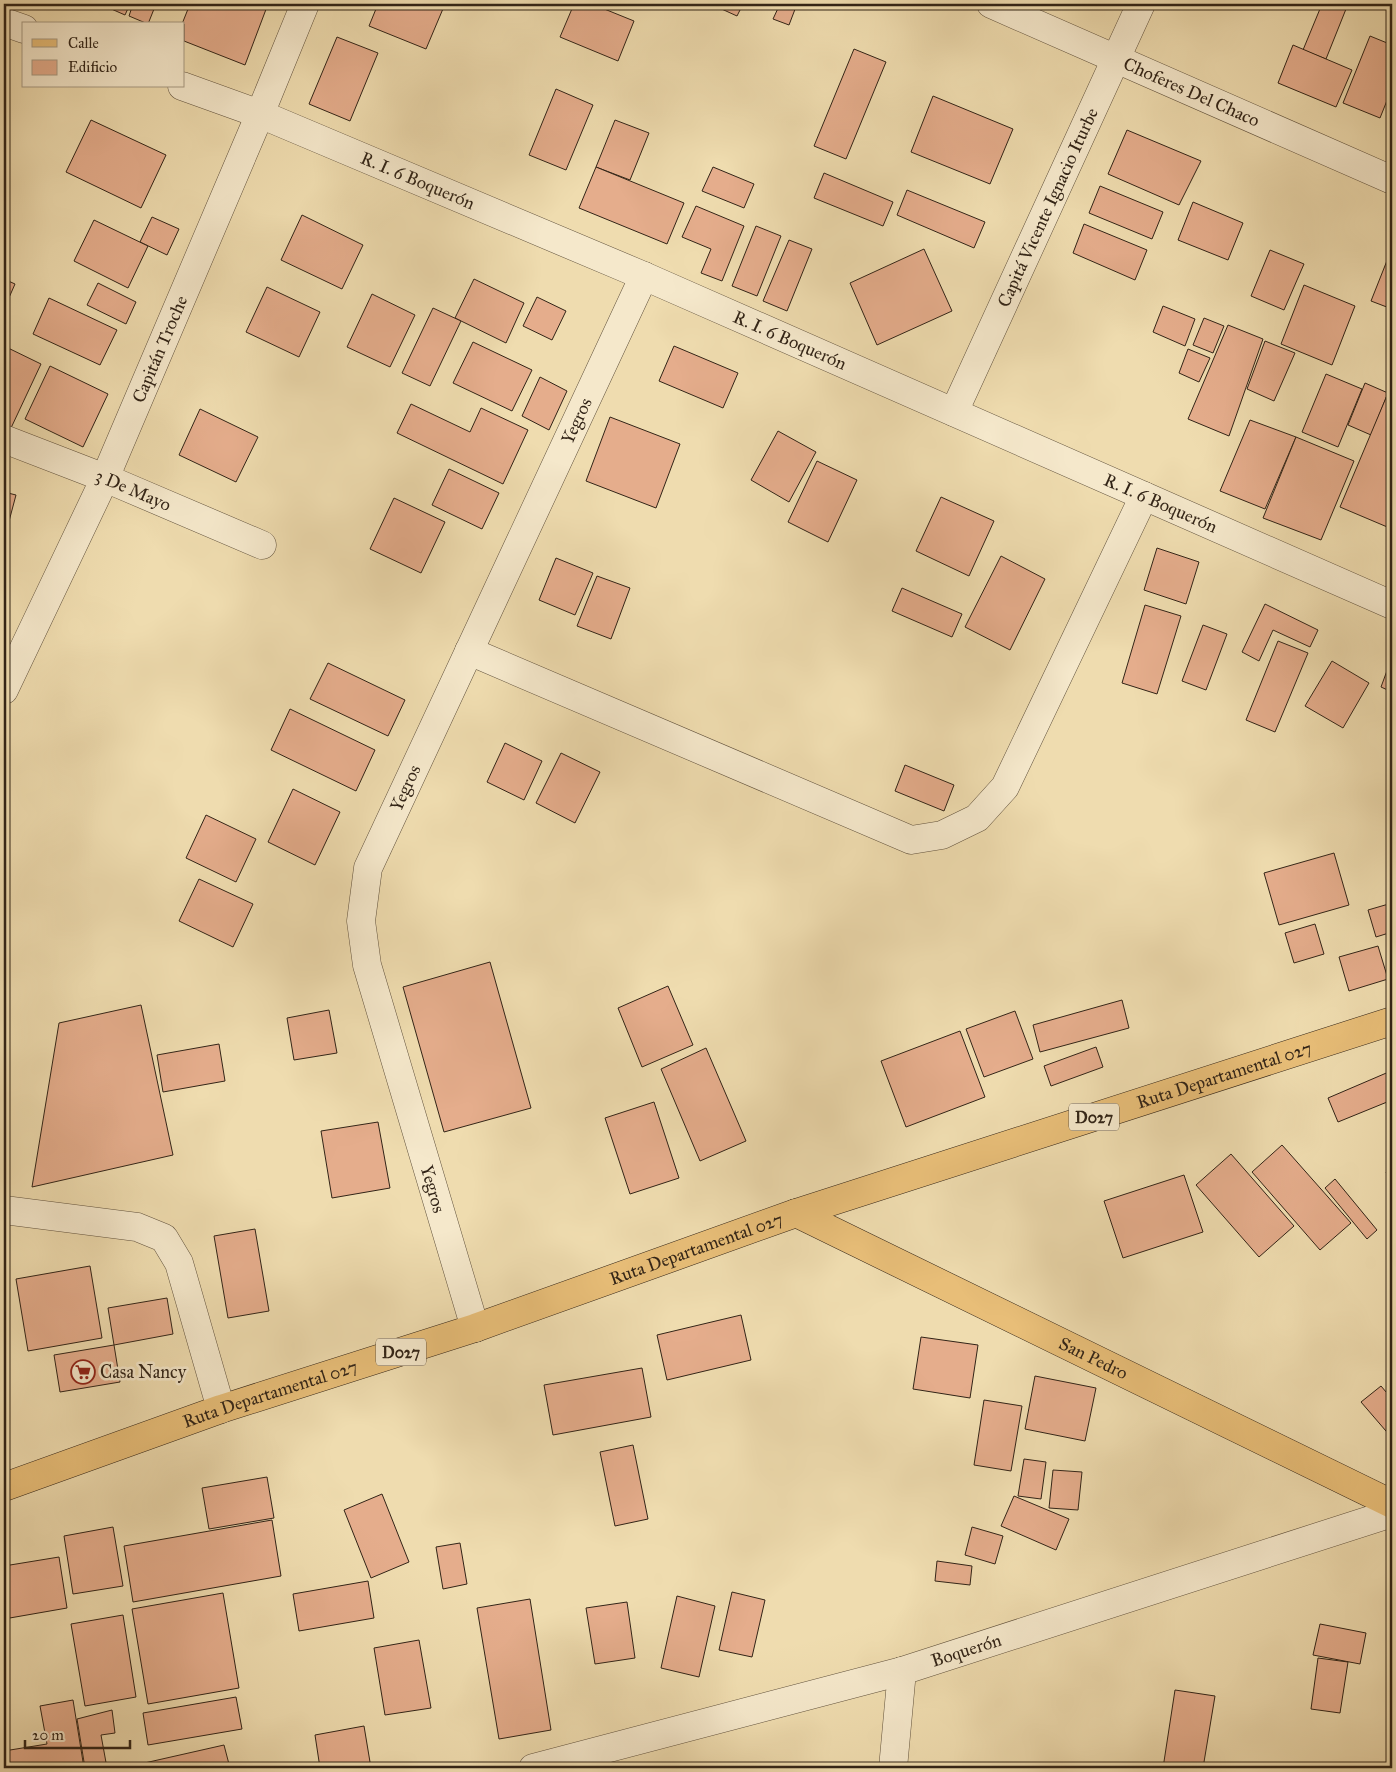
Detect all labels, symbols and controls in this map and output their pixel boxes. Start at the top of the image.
legend [22,22,185,88]
text: Calle [68,34,99,52]
street label: Choferes Del Chaco [1120,52,1263,132]
text: Edificio [68,58,117,76]
street label: Capitá Vicente Ignacio Iturbe [993,104,1103,311]
street label: R. I. 6 Boquerón [357,147,478,214]
street label: Capitán Troche [127,292,192,406]
street label: R. I. 6 Boquerón [730,306,850,375]
street label: Yegros [556,394,597,447]
street label: 3 De Mayo [92,464,174,516]
street label: R. I. 6 Boquerón [1100,469,1221,538]
street label: Yegros [385,761,426,815]
street label: Ruta Departamental 027 [1134,1037,1314,1114]
road number: D027 [1069,1104,1119,1130]
street label: Yegros [415,1163,450,1216]
street label: Ruta Departamental 027 [606,1208,786,1290]
street label: San Pedro [1055,1332,1131,1384]
road number: D027 [376,1338,426,1365]
street label: Ruta Departamental 027 [180,1355,360,1433]
supermarket icon: Casa Nancy [70,1359,96,1385]
place label: Casa Nancy [100,1361,187,1383]
street label: Boquerón [928,1629,1004,1672]
scale bar [25,1717,130,1749]
text: 20 m [32,1726,64,1744]

